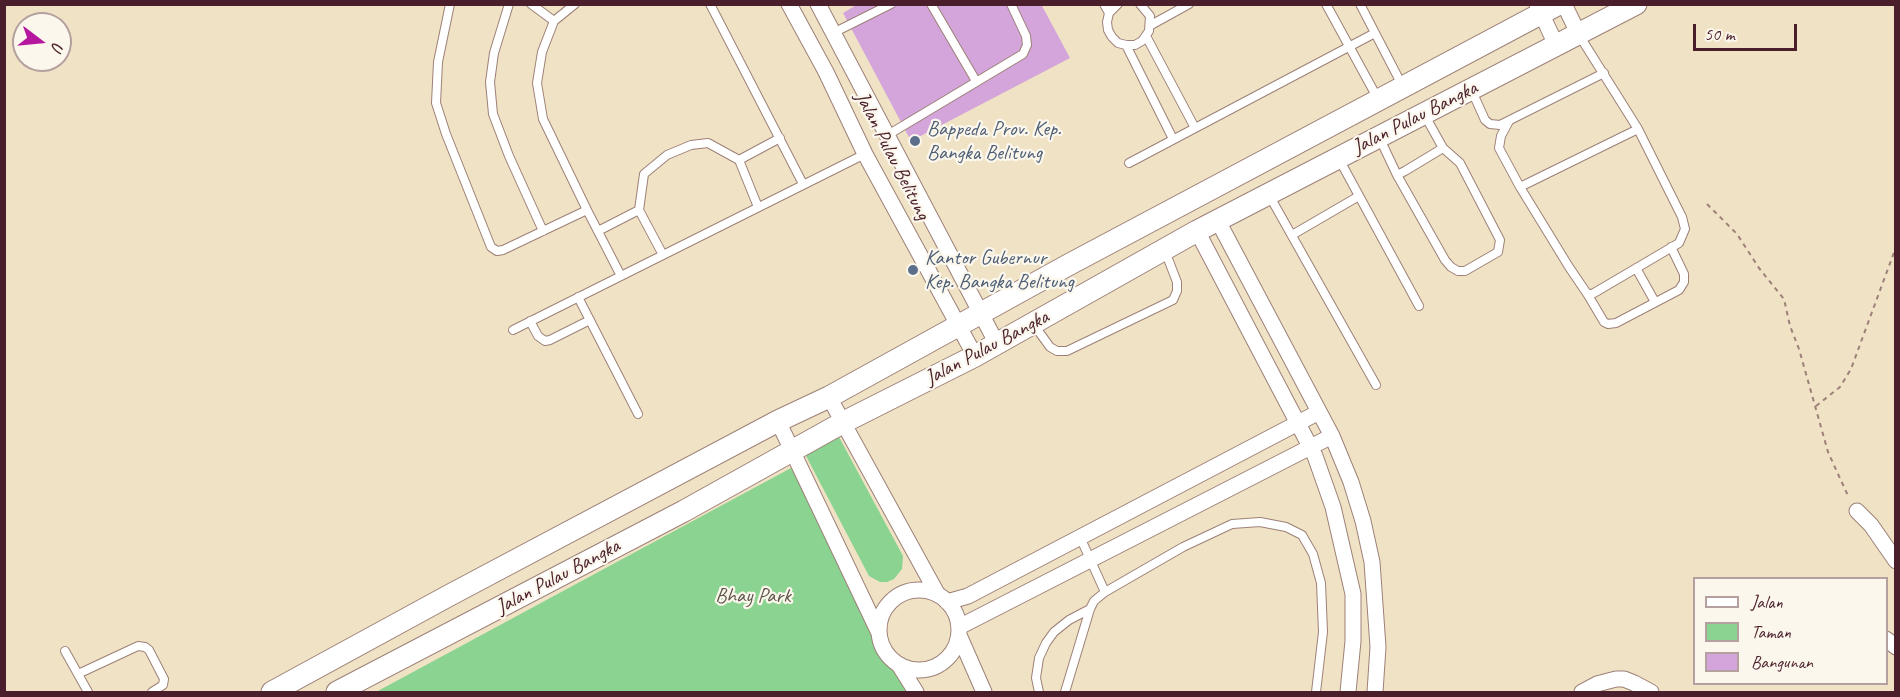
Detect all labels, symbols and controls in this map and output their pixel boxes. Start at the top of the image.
north arrow [12,12,72,72]
scale bar [1696,12,1800,50]
text: 50 m [1704,23,1735,45]
text: U [47,40,68,53]
street label: Jalan Pulau Bangka [1348,76,1482,160]
street label: Jalan Pulau Belitung [849,88,935,224]
place label: Bappeda Prov. Kep. Bangka Belitung [927,116,1061,166]
marker: Bappeda Prov. Kep. Bangka Belitung [908,134,922,148]
place label: Kantor Gubernur Kep. Bangka Belitung [925,245,1074,295]
marker: Kantor Gubernur Kep. Bangka Belitung [906,263,920,277]
street label: Jalan Pulau Bangka [921,305,1053,391]
street label: Jalan Pulau Bangka [492,534,624,620]
legend [1693,577,1888,685]
park label: Bhay Park [715,583,791,609]
text: Jalan [1751,591,1783,613]
text: Taman [1751,621,1791,643]
text: Bangunan [1751,651,1813,673]

